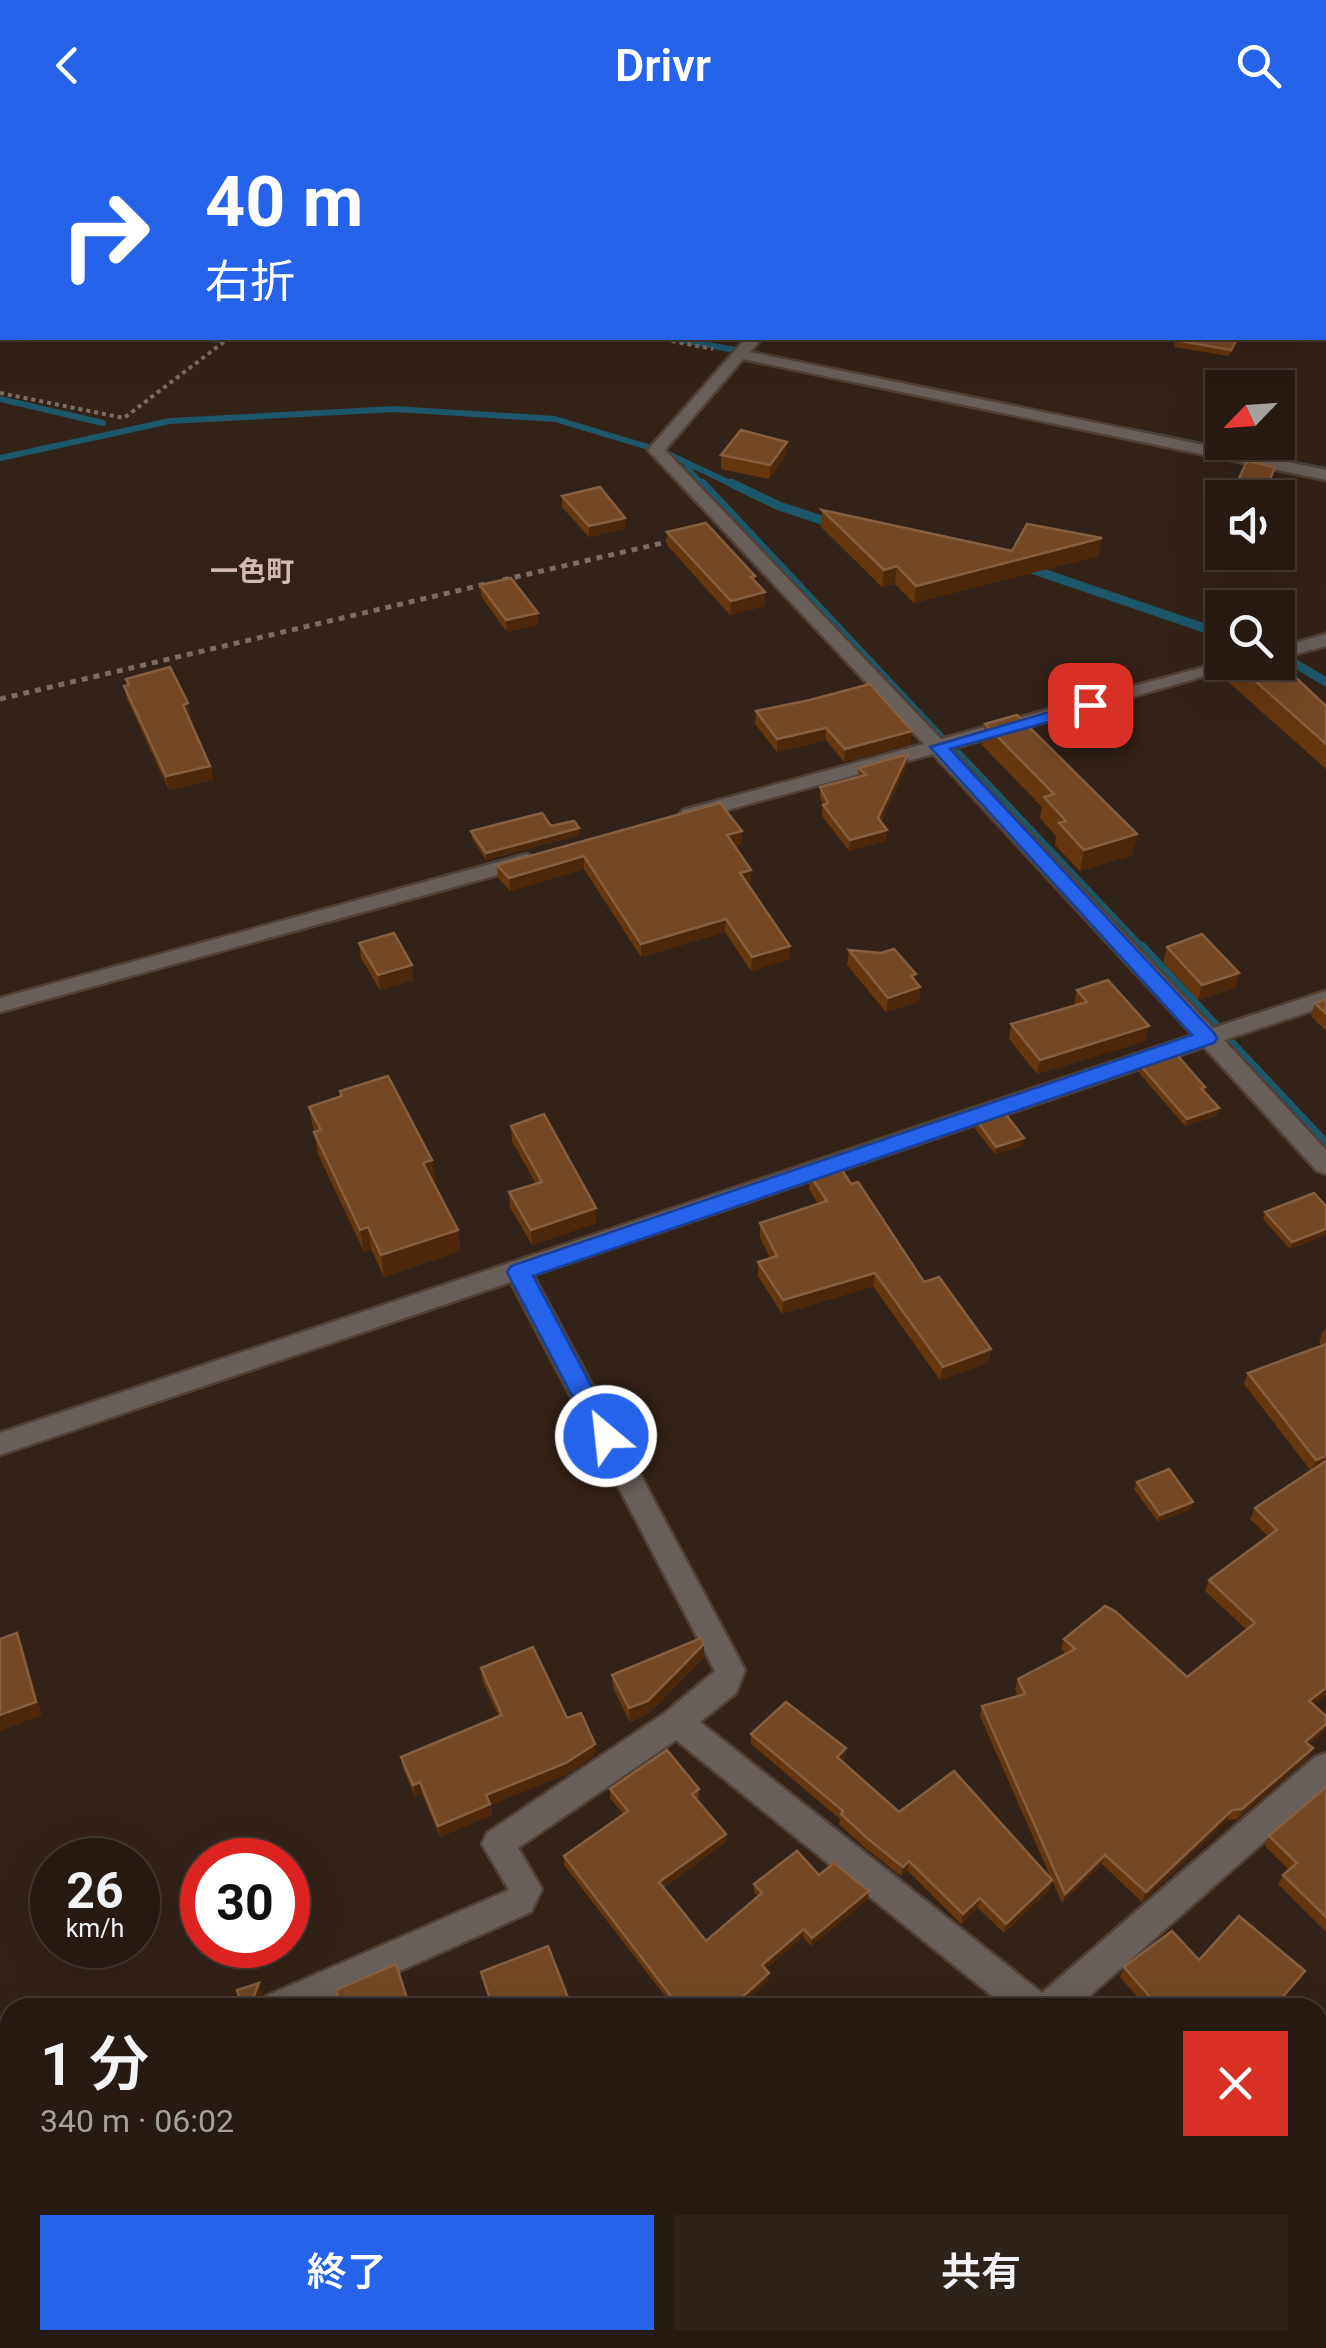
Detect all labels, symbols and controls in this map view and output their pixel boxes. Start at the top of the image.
icon: back [40,38,95,93]
icon: search [1231,38,1286,93]
text: Drivr [615,39,711,92]
text: 40 m [205,161,363,243]
icon: right [40,170,170,300]
text: 右折 [205,255,295,308]
north arrow [1205,370,1295,460]
map controls [1205,370,1295,680]
button: sound [1205,480,1295,570]
district label: 一色町 [210,555,294,588]
button: search [1205,590,1295,680]
pin [1048,663,1133,748]
icon: arrive [1063,678,1118,733]
position arrow [554,1384,658,1488]
speed limit sign: 30 [180,1838,310,1968]
text: 26 [66,1862,124,1920]
text: km/h [66,1914,124,1943]
text: 1 分 [40,2029,149,2100]
button: close [1183,2031,1288,2136]
text: 340 m · 06:02 [40,2102,234,2140]
button: 終了 [40,2215,654,2330]
button: 共有 [674,2215,1288,2330]

